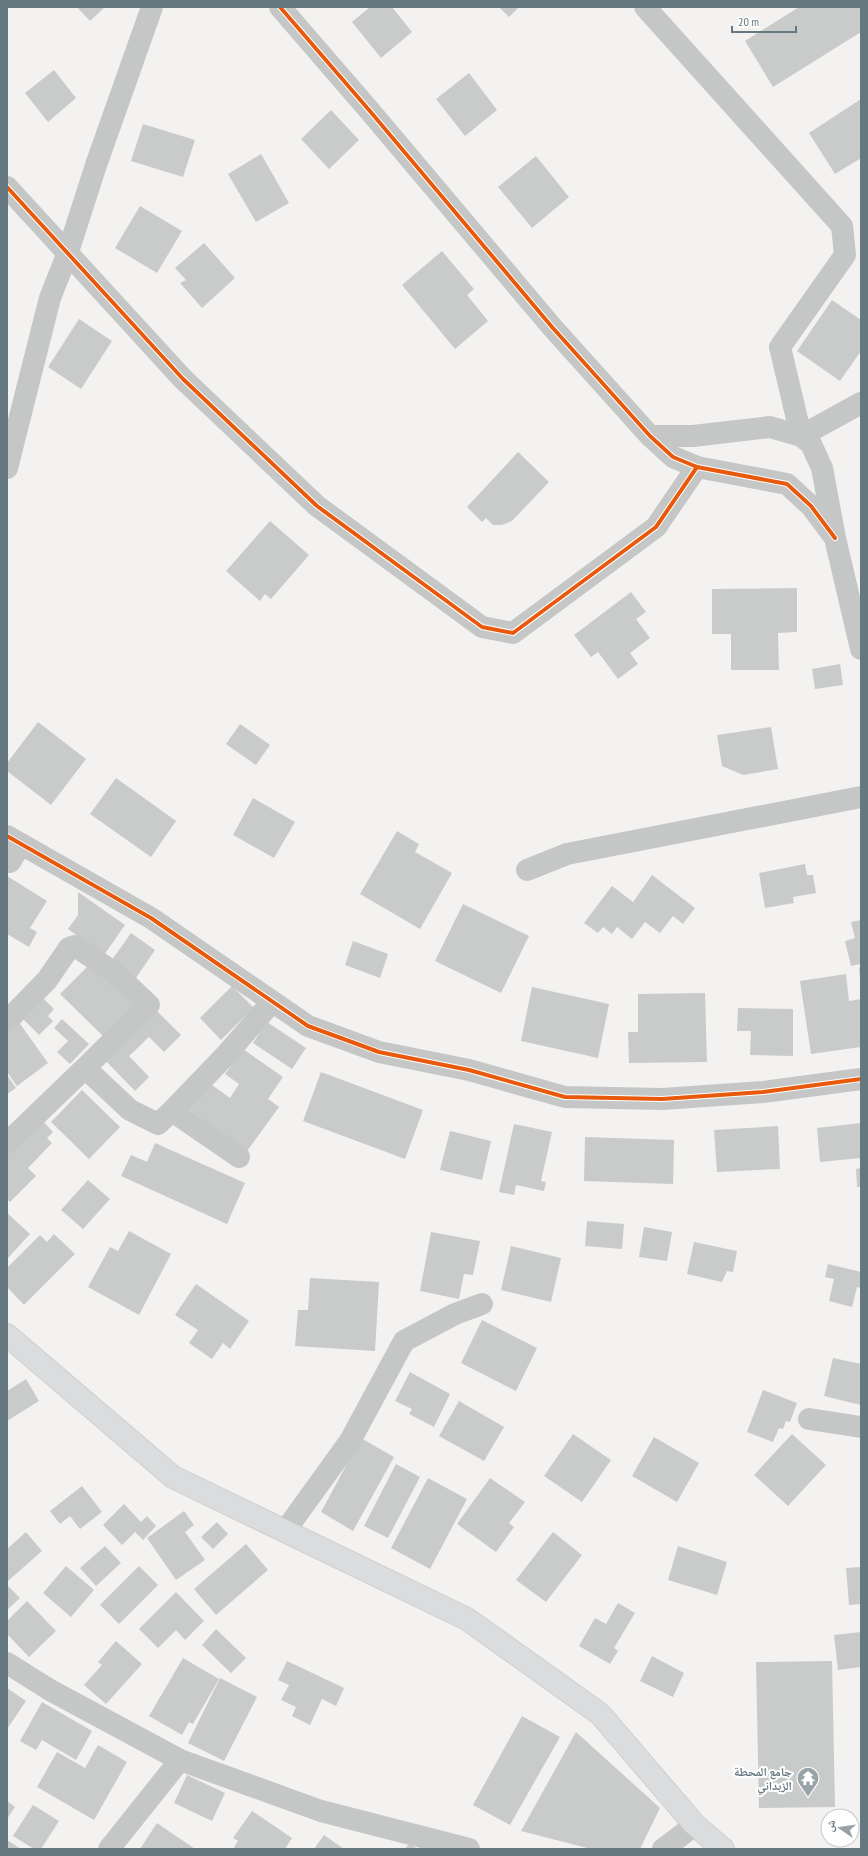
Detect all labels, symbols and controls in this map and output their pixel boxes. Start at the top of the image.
scale bar [732,8,796,34]
text: 20 m [738,14,759,29]
place label: جامع المحطة الزبداني [734,1764,792,1795]
temple icon: جامع المحطة الزبداني [795,1765,821,1798]
north arrow [820,1808,860,1848]
text: ش [822,1818,839,1833]

